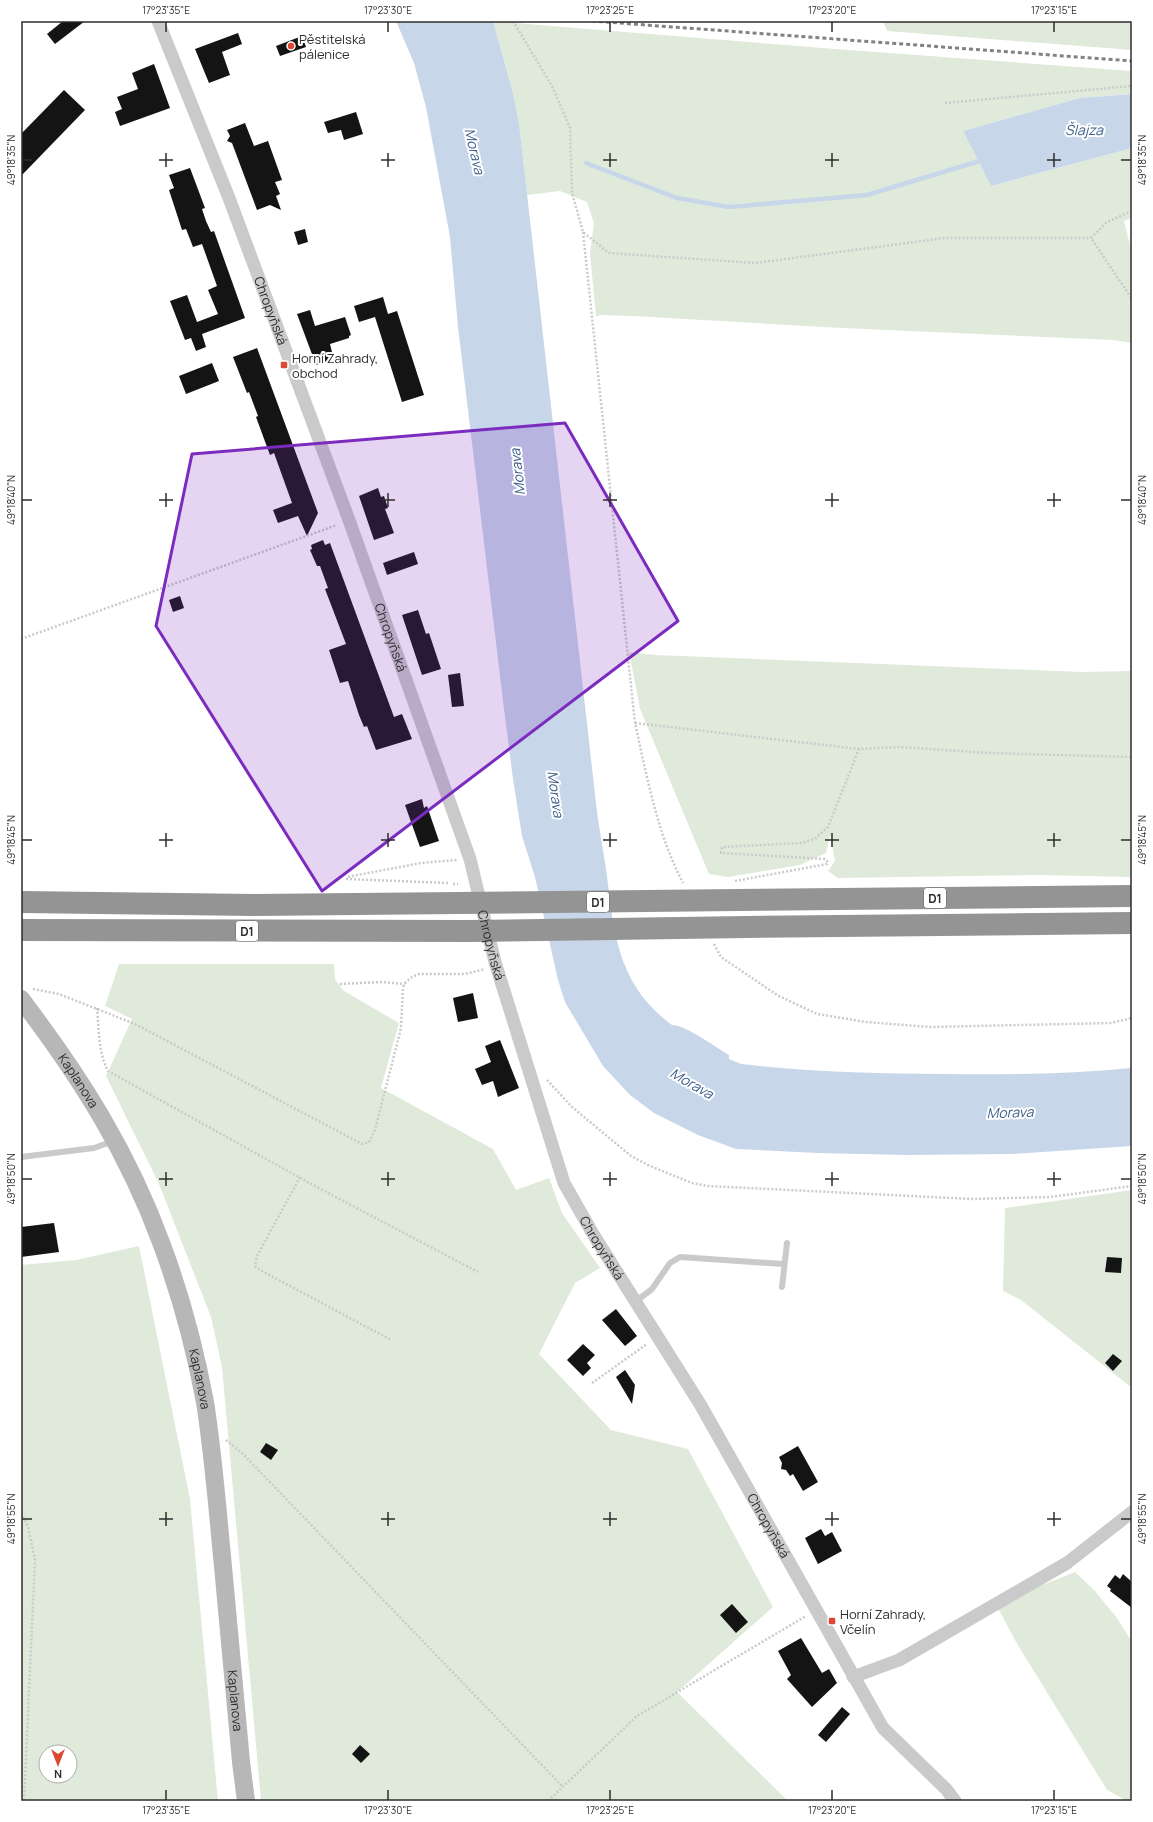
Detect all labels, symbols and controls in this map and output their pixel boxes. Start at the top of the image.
text: 17°23'35"E [142,3,190,17]
text: 17°23'30"E [364,3,412,17]
text: 17°23'25"E [586,3,634,17]
text: 17°23'20"E [808,3,856,17]
text: 17°23'15"E [1031,3,1077,17]
place label: Pěstitelská pálenice [299,30,366,63]
marker: Pěstitelská pálenice [286,41,296,51]
water label: Šlajza [1065,120,1104,139]
water label: Morava [460,126,490,177]
text: 49°18'35"N [4,135,18,185]
text: 49°18'35"N [1135,135,1149,185]
street label: Chropyňská [250,274,292,348]
place label: Horní Zahrady, obchod [292,349,378,382]
marker: Horní Zahrady, obchod [279,360,289,370]
water label: Morava [505,447,529,496]
text: 49°18'40"N [4,475,18,525]
text: 49°18'40"N [1135,475,1149,525]
street label: Chropyňská [370,601,411,674]
water label: Morava [543,770,569,820]
text: 49°18'45"N [4,815,18,865]
text: 49°18'45"N [1135,815,1149,865]
road number: D1 [924,888,946,908]
road number: D1 [587,892,609,912]
street label: Chropyňská [474,908,509,982]
road number: D1 [236,921,258,941]
street label: Kaplanova [54,1050,103,1111]
water label: Morava [667,1063,718,1104]
water label: Morava [986,1102,1035,1122]
text: 49°18'50"N [4,1153,18,1204]
text: 49°18'50"N [1135,1153,1149,1204]
street label: Chropyňská [576,1213,629,1283]
street label: Kaplanova [185,1347,215,1410]
street label: Chropyňská [743,1490,794,1561]
text: 49°18'55"N [4,1494,18,1544]
text: 49°18'55"N [1135,1494,1149,1544]
place label: Horní Zahrady, Včelín [840,1605,926,1638]
marker: Horní Zahrady, Včelín [827,1616,837,1626]
street label: Kaplanova [224,1669,247,1732]
north arrow [38,1744,78,1784]
text: N [54,1767,62,1782]
text: 17°23'35"E [142,1803,190,1817]
text: 17°23'30"E [364,1803,412,1817]
text: 17°23'25"E [586,1803,634,1817]
text: 17°23'20"E [808,1803,856,1817]
text: 17°23'15"E [1031,1803,1077,1817]

